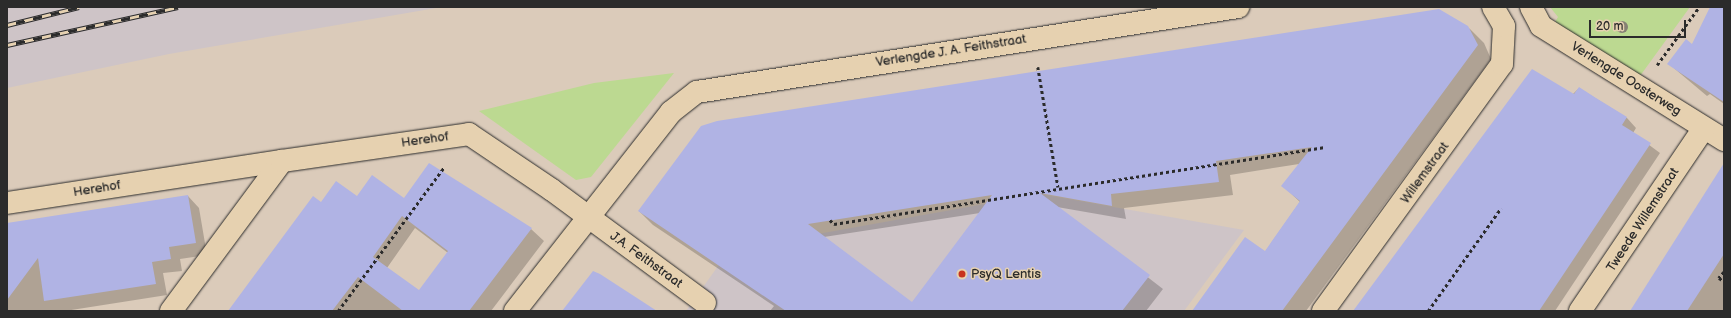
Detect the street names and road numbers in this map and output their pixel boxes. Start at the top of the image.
street label: Verlengde J. A. Feithstraat [874,31,1028,71]
street label: Verlengde Oosterweg [1568,39,1684,119]
street label: Herehof [400,129,450,151]
street label: Willemstraat [1398,139,1452,207]
street label: Tweede Willemstraat [1603,165,1683,275]
street label: Herehof [72,178,122,200]
street label: J.A. Feithstraat [607,228,685,292]

